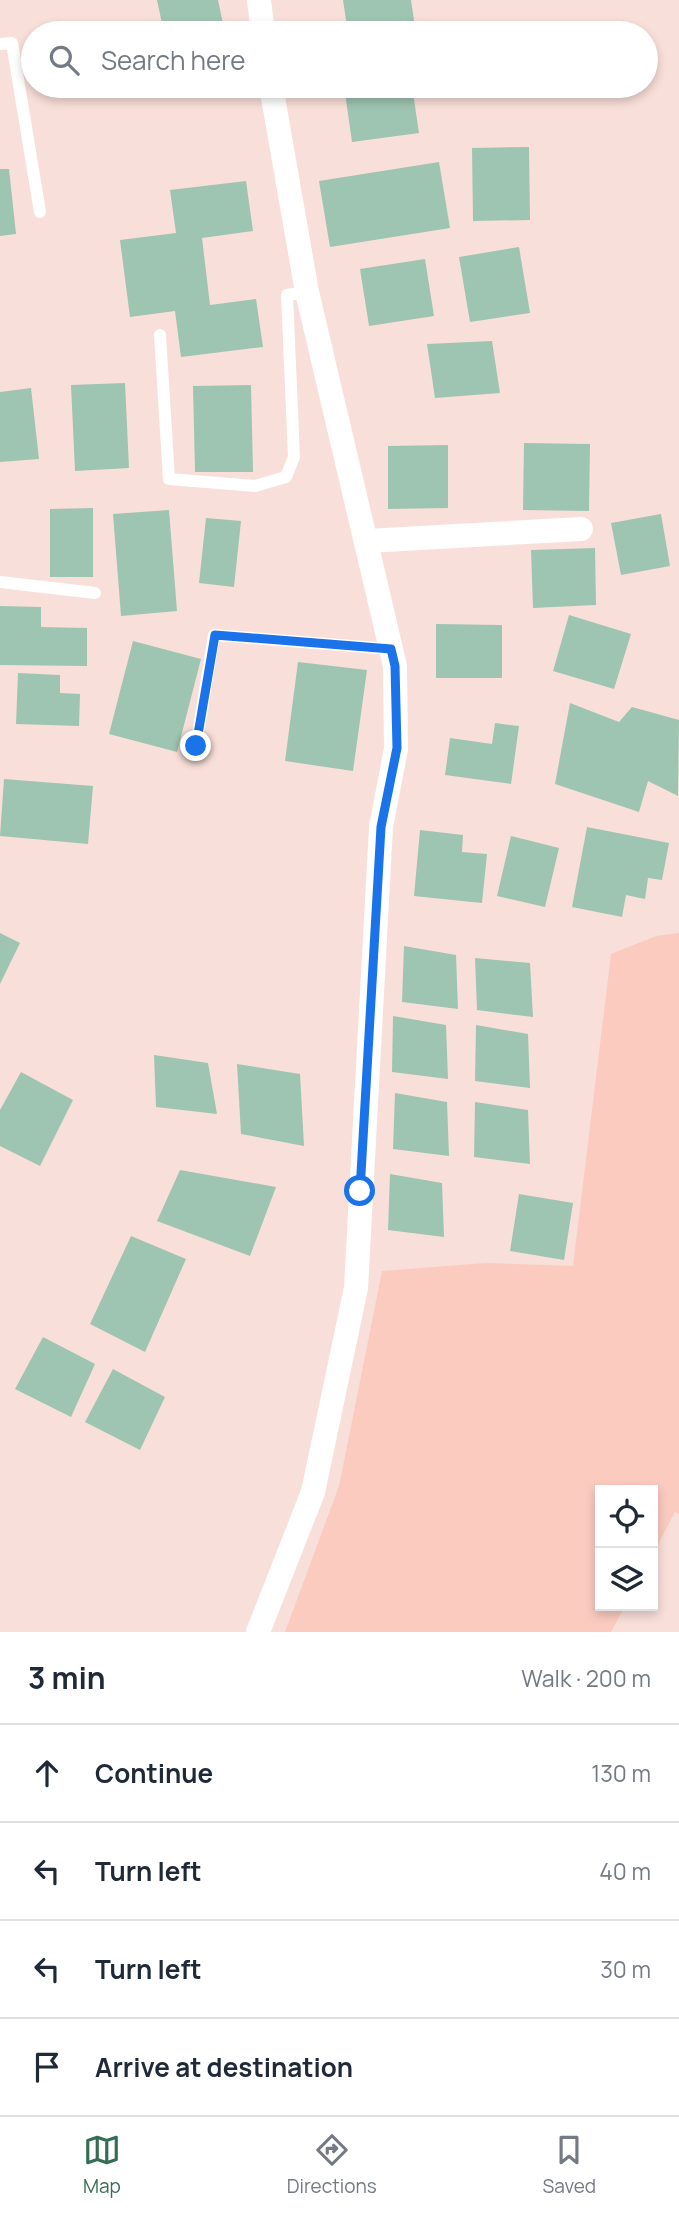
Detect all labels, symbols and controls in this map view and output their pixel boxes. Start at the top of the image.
search box [21,21,658,98]
icon: search [45,41,83,79]
text: Search here [101,42,246,78]
route end [180,730,211,761]
route start [344,1175,375,1206]
map controls [595,1485,658,1611]
button: locate [595,1485,658,1548]
button: layers [595,1548,658,1611]
text: 3 min [28,1657,106,1698]
text: Walk · 200 m [521,1662,651,1694]
icon: ahead [28,1754,66,1792]
text: Continue [95,1755,213,1791]
text: 130 m [591,1757,651,1789]
icon: left [28,1852,66,1890]
text: Turn left [95,1853,202,1889]
text: 40 m [599,1855,651,1887]
icon: left [28,1950,66,1988]
text: Turn left [95,1951,202,1987]
text: 30 m [600,1953,651,1985]
icon: arrive [28,2048,66,2086]
text: Arrive at destination [95,2049,353,2085]
tab: Map [83,2131,121,2199]
tab: Directions [287,2131,377,2199]
tab: Saved [543,2131,596,2199]

